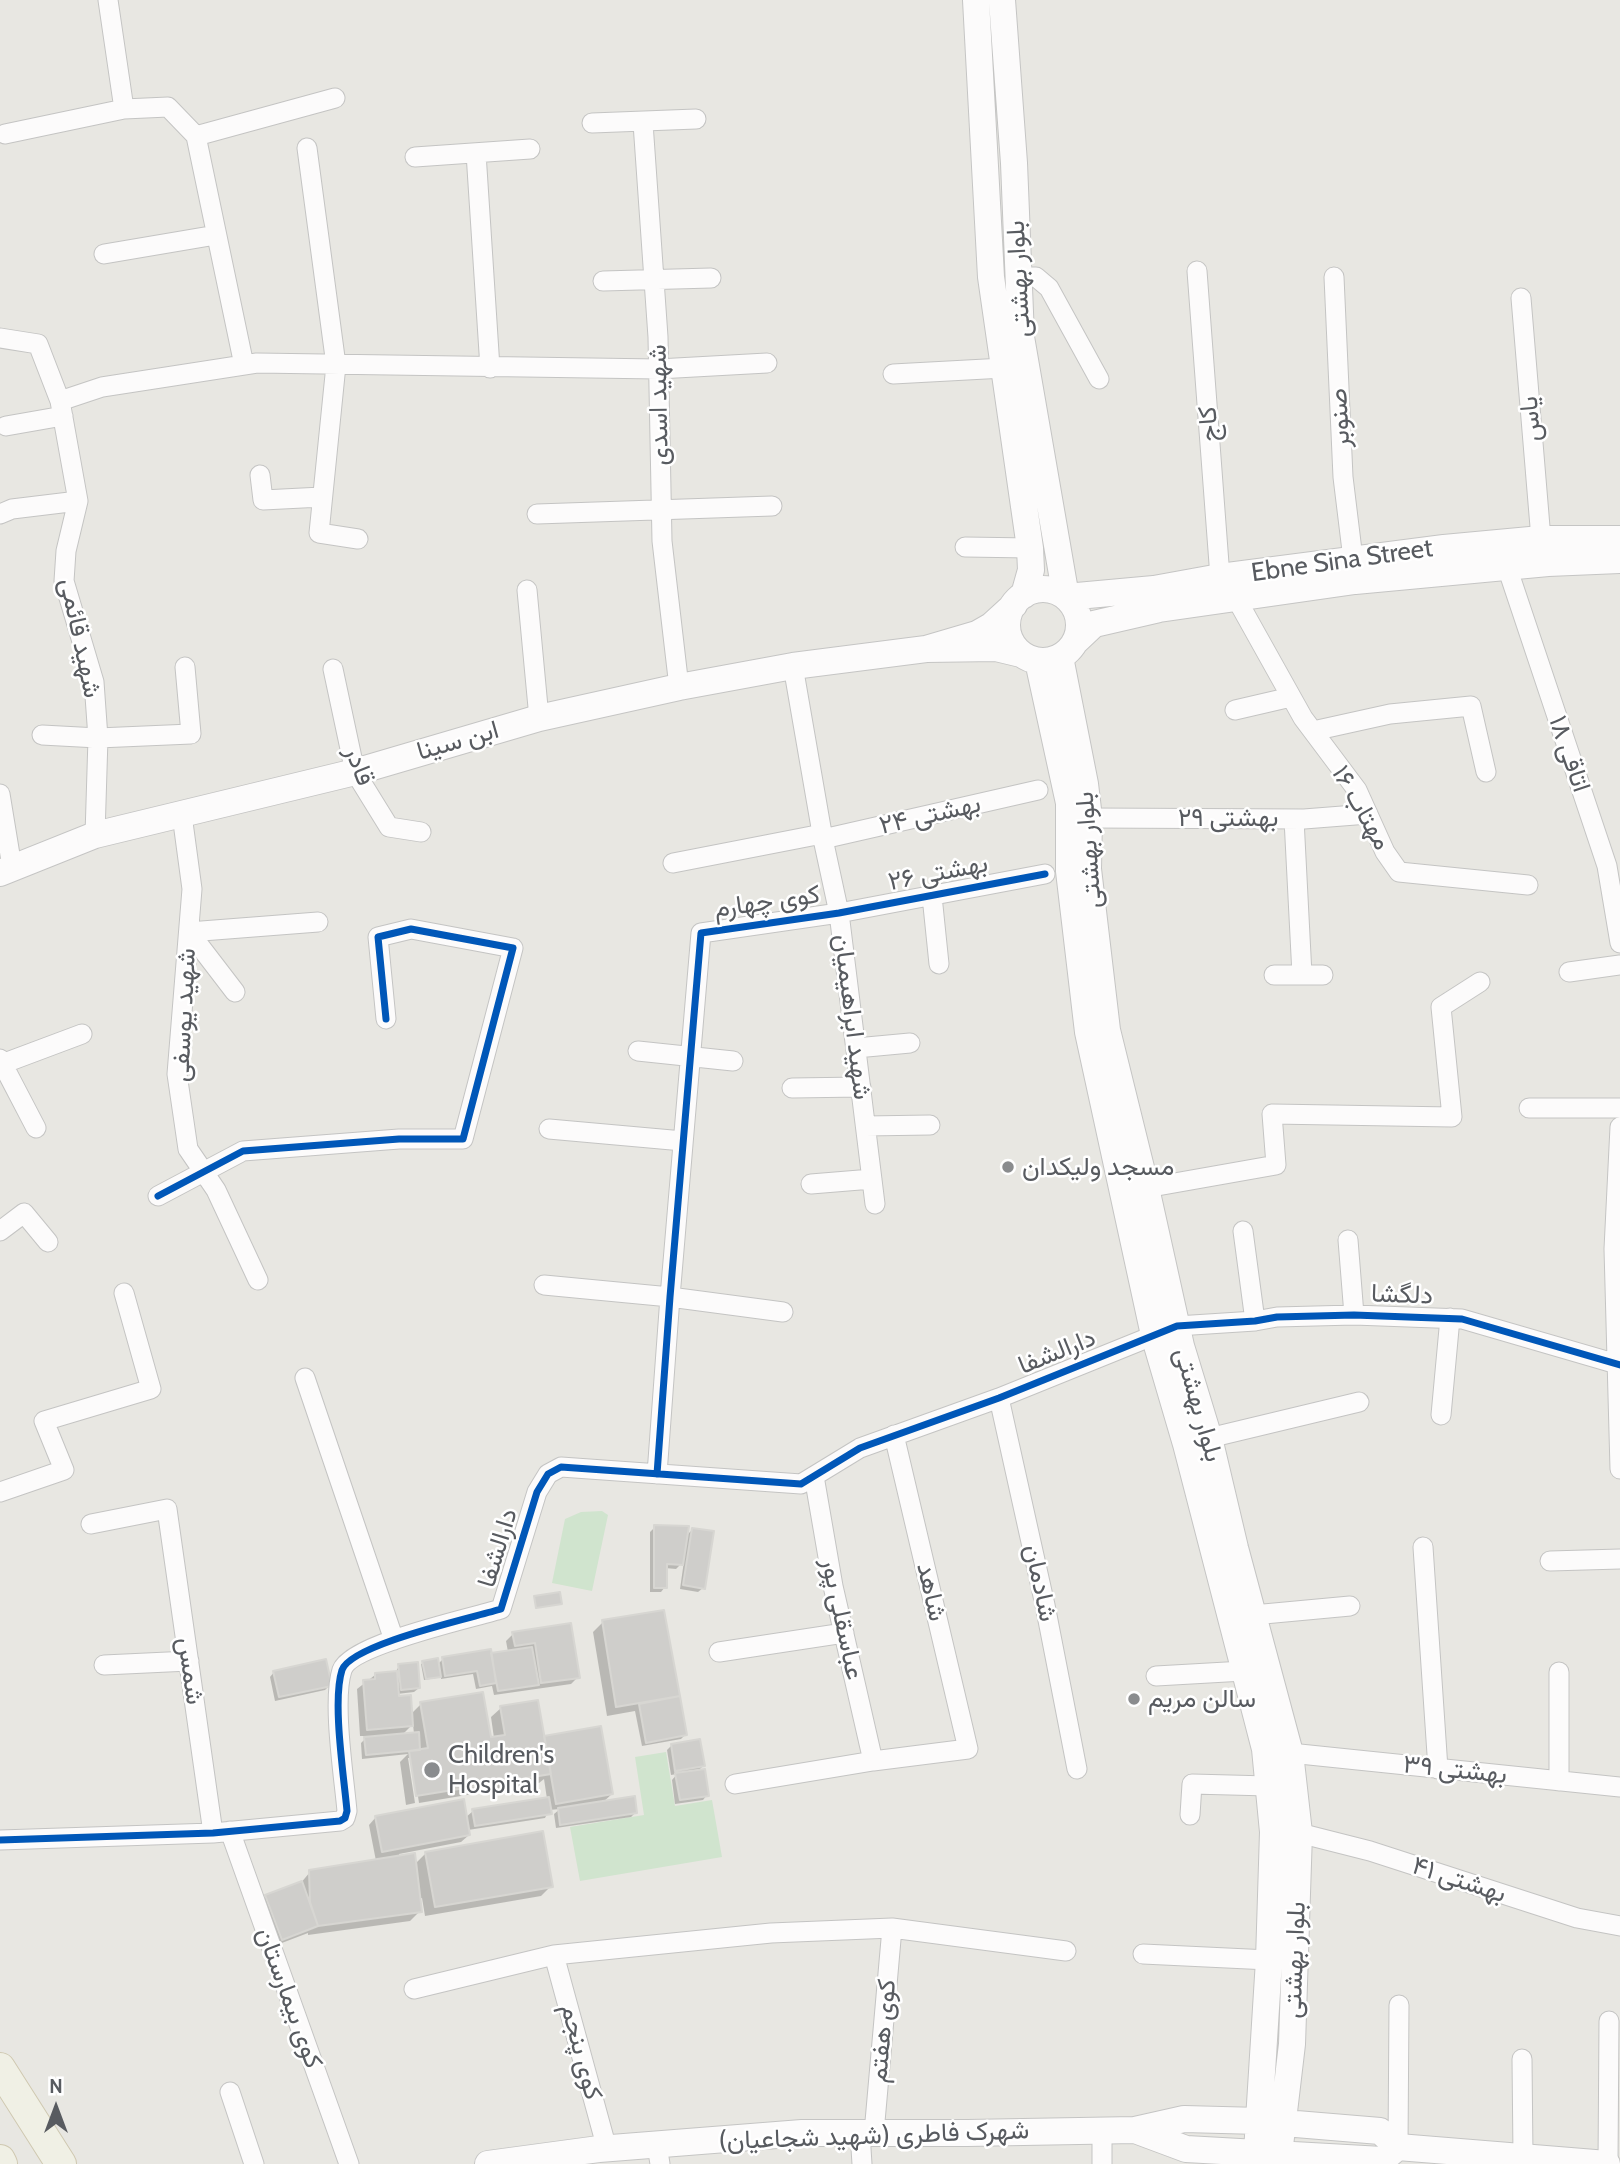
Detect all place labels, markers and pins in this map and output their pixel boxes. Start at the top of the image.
place label: مسجد ولیکدان [1022,1151,1174,1183]
marker: مسجد ولیکدان [1000,1159,1016,1175]
place label: سالن مریم [1148,1683,1256,1715]
marker: سالن مریم [1126,1691,1142,1707]
place label: Children's Hospital [448,1739,554,1800]
marker: Children's Hospital [422,1760,442,1780]

